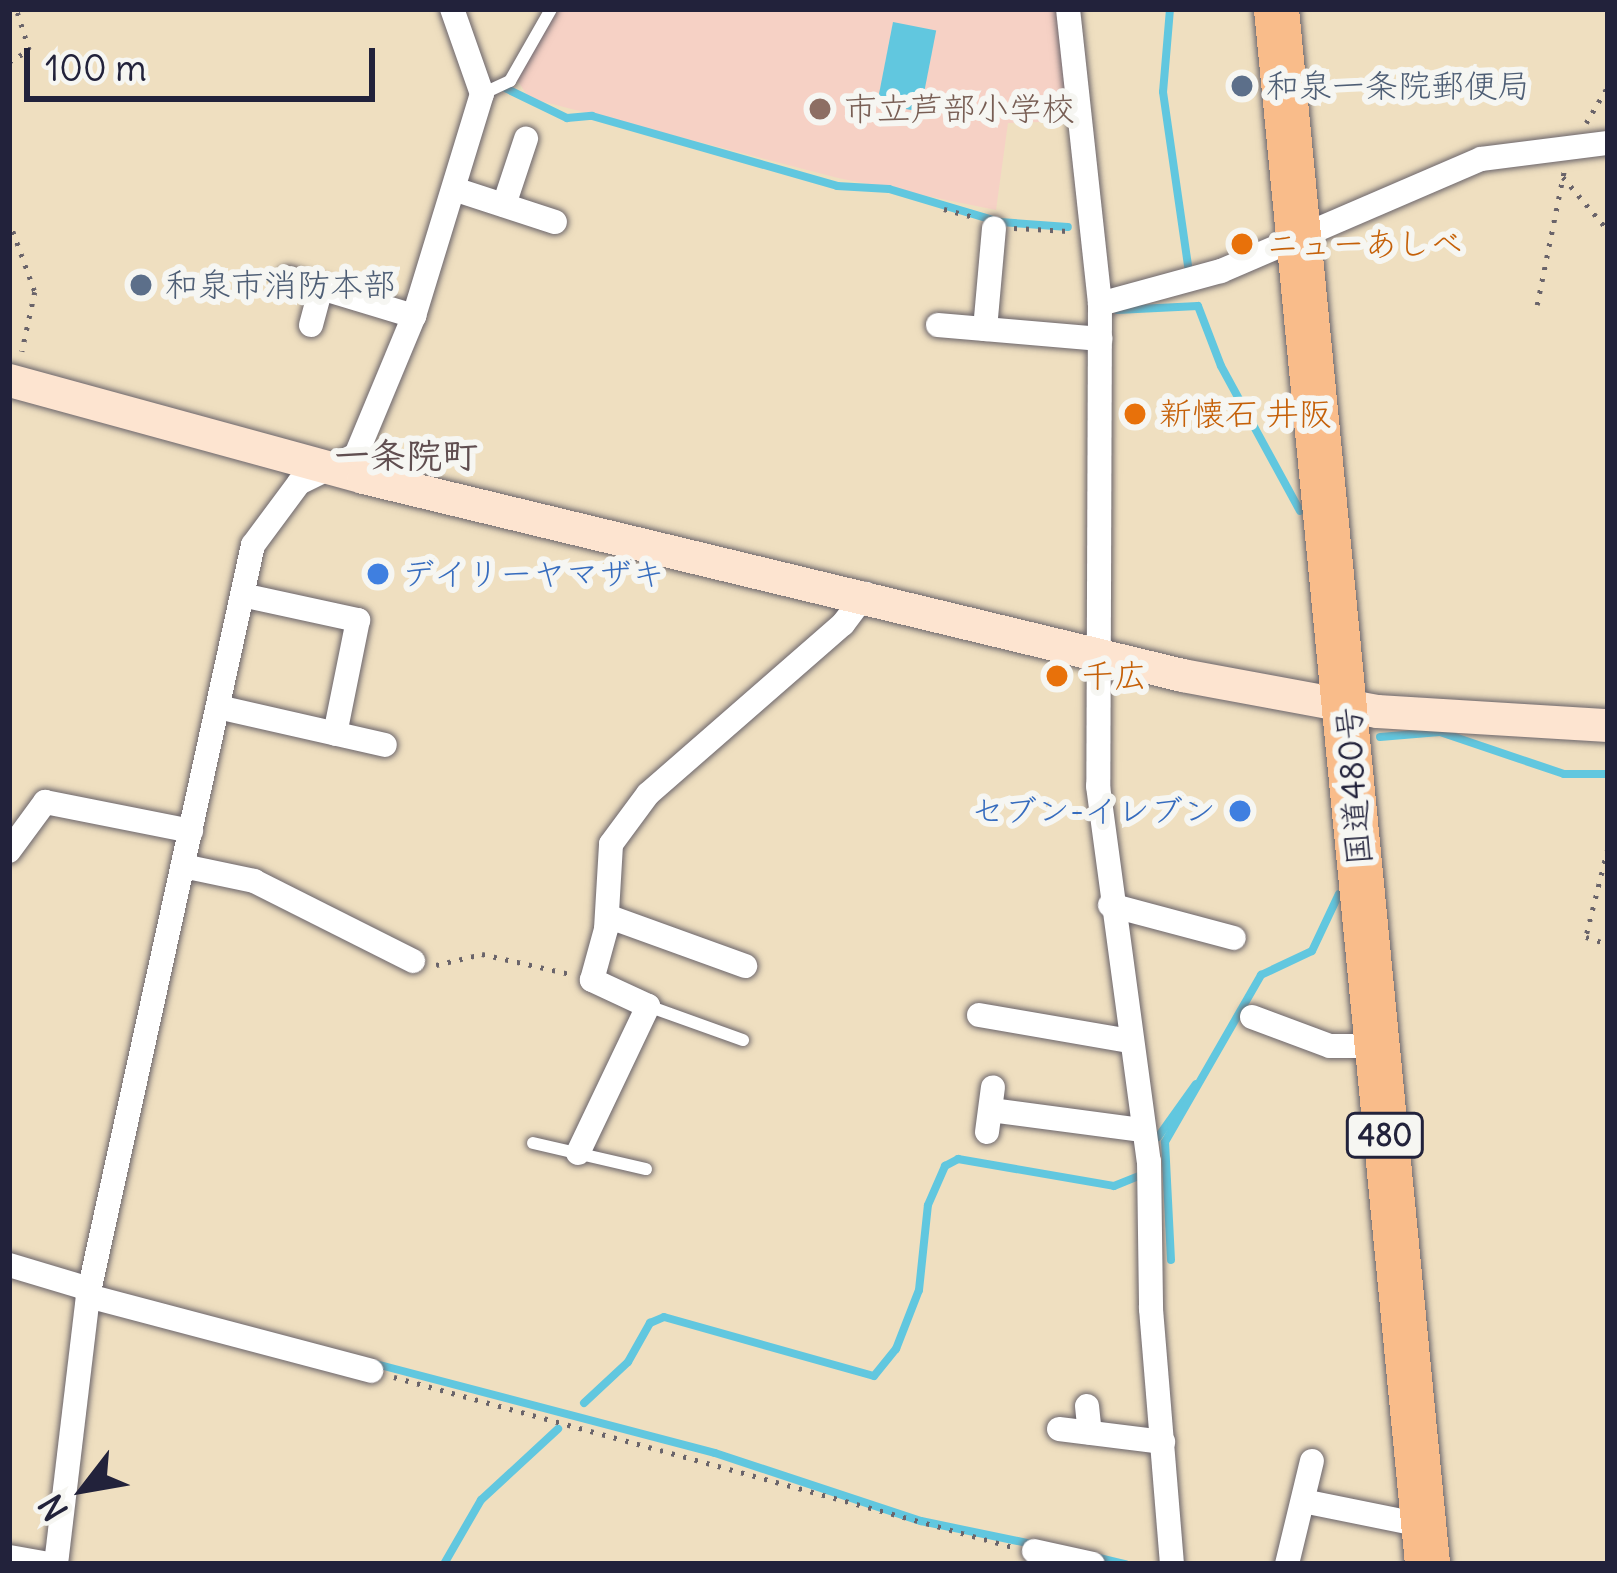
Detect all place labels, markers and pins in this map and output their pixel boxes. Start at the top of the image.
place label: 和泉一条院郵便局 [1266,66,1530,106]
marker: 和泉一条院郵便局 [1229,73,1255,99]
place label: 市立芦部小学校 [844,89,1075,129]
marker: 市立芦部小学校 [807,96,833,122]
place label: ニューあしべ [1266,224,1464,264]
marker: ニューあしべ [1229,231,1255,257]
place label: 和泉市消防本部 [165,265,396,305]
marker: 和泉市消防本部 [128,272,154,298]
place label: 新懐石 井阪 [1159,394,1332,434]
marker: 新懐石 井阪 [1122,401,1148,427]
place label: デイリーヤマザキ [402,554,666,594]
marker: デイリーヤマザキ [365,561,391,587]
place label: 千広 [1081,656,1147,696]
marker: 千広 [1044,663,1070,689]
place label: セブン-イレブン [971,791,1216,831]
marker: セブン-イレブン [1227,798,1253,824]

